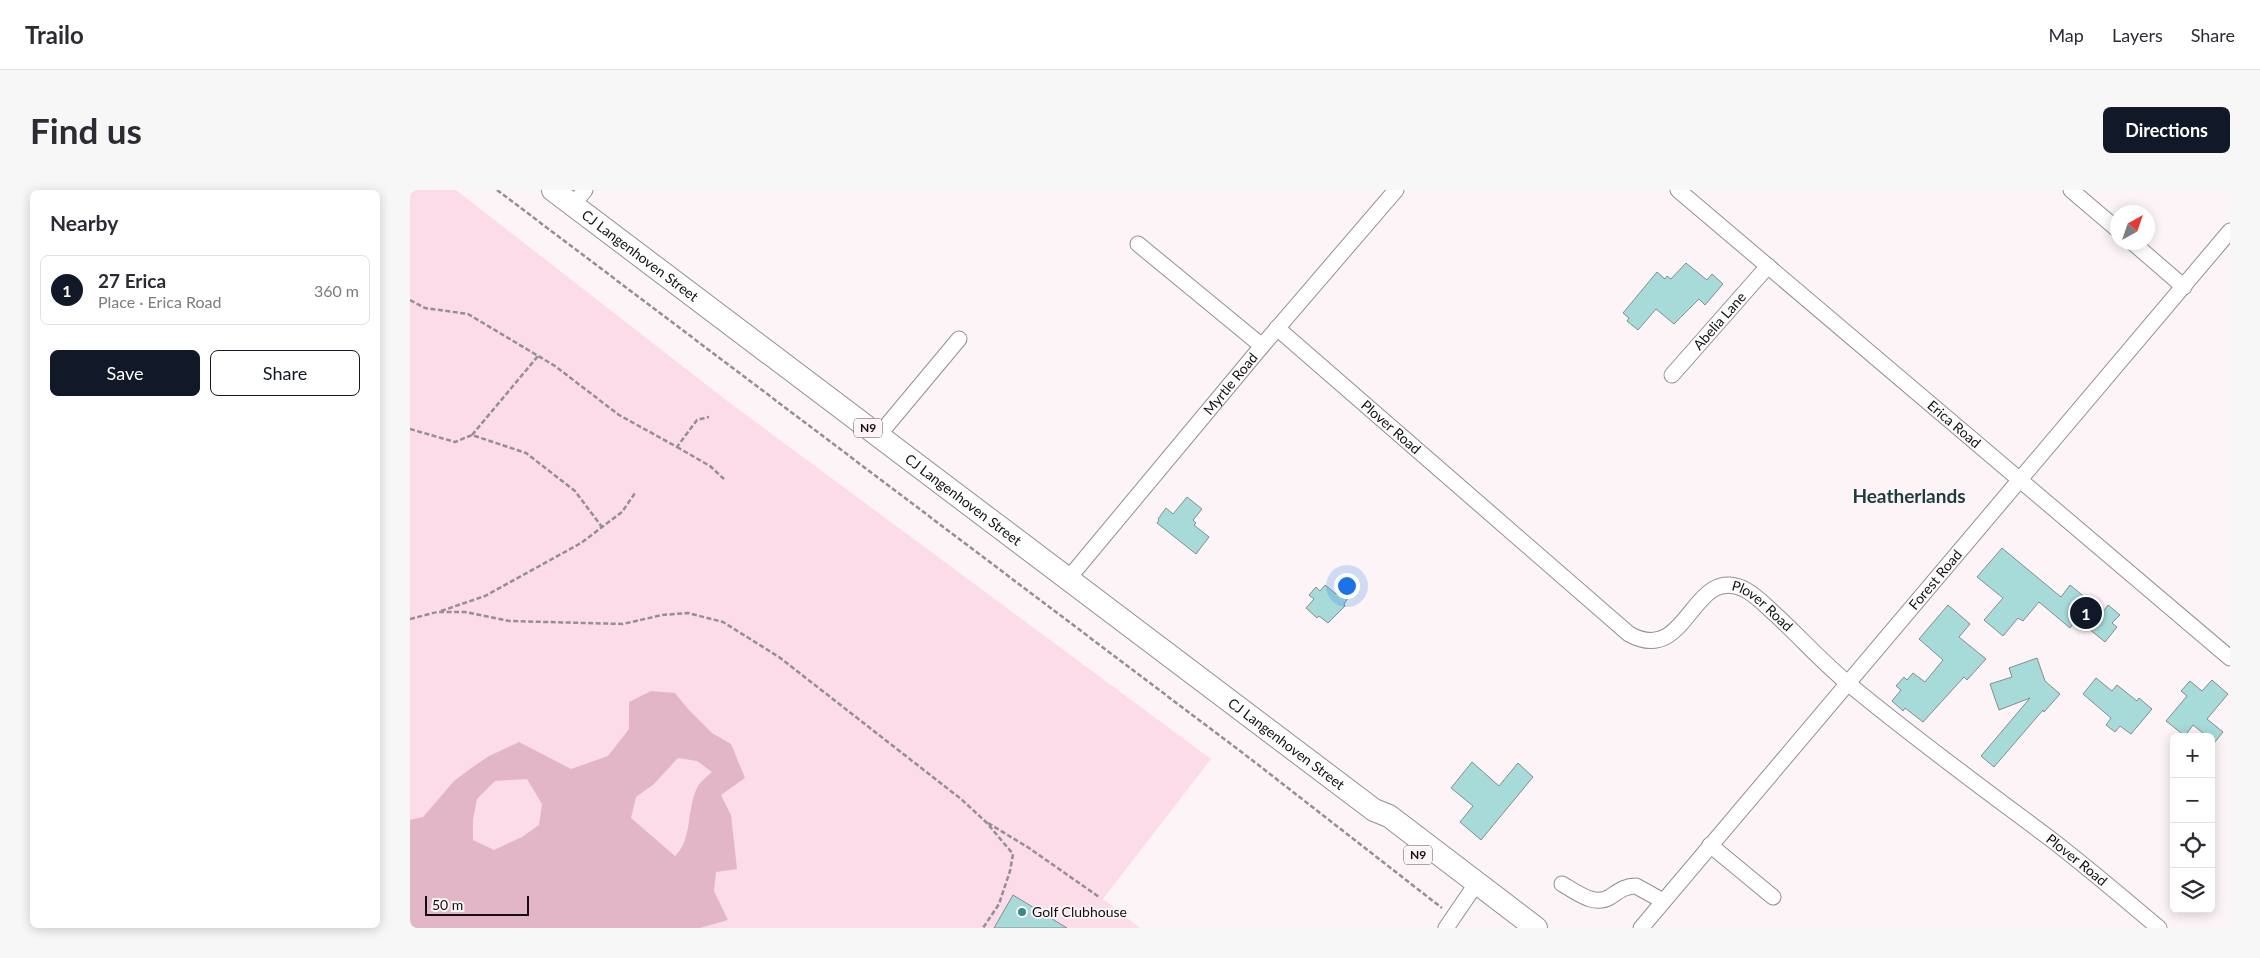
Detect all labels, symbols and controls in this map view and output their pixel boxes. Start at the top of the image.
text: Trailo [25,20,84,49]
text: Map [2048,24,2084,46]
text: Layers [2112,24,2163,46]
text: Share [2191,24,2235,46]
button: Directions [2103,107,2230,153]
text: Find us [30,109,142,151]
north arrow [2110,205,2155,250]
street label: CJ Langenhoven Street [579,206,702,305]
text: Nearby [50,210,118,235]
text: 27 Erica [98,269,166,292]
text: 1 [62,281,72,300]
text: 360 m [314,281,359,300]
street label: Abelia Lane [1689,288,1749,353]
text: Place · Erica Road [98,292,221,311]
street label: Myrtle Road [1199,349,1261,418]
button: Save [50,350,200,396]
button: Share [210,350,360,396]
street label: Plover Road [1358,396,1425,457]
street label: Erica Road [1924,396,1985,451]
road number: N9 [854,418,882,438]
street label: CJ Langenhoven Street [902,450,1025,549]
district label: Heatherlands [1852,484,1966,507]
street label: Forest Road [1905,546,1965,613]
your location [1334,573,1360,599]
street label: Plover Road [1730,576,1797,634]
pin: 1 [2070,594,2102,632]
street label: CJ Langenhoven Street [1225,694,1348,793]
map controls [2170,733,2215,913]
button: + [2170,733,2215,778]
button: − [2170,778,2215,823]
button: locate [2170,823,2215,868]
street label: Plover Road [2043,830,2111,889]
road number: N9 [1404,846,1432,864]
button: layers [2170,868,2215,913]
scale bar [425,893,529,916]
text: 50 m [432,896,463,913]
place label: Golf Clubhouse [1032,903,1127,920]
marker: Golf Clubhouse [1016,906,1028,918]

